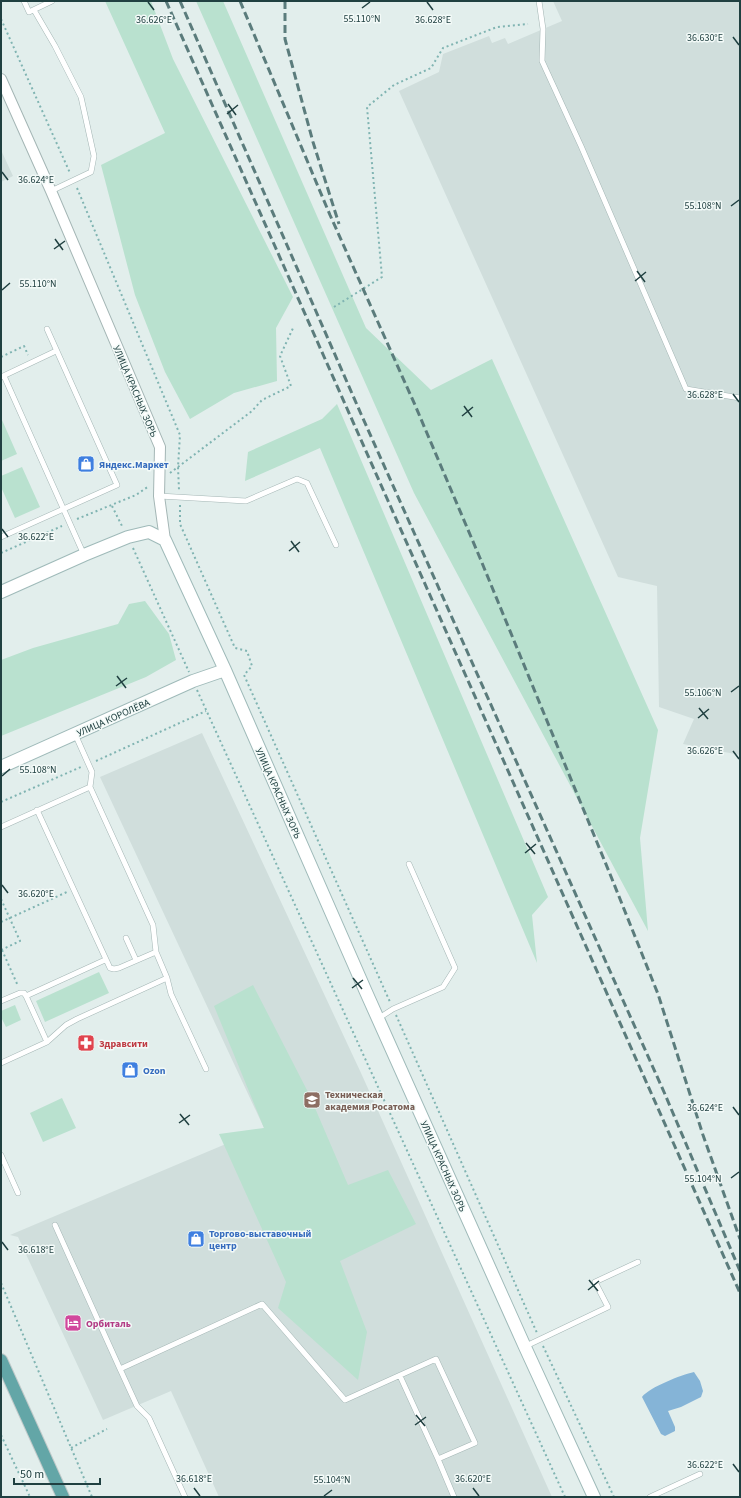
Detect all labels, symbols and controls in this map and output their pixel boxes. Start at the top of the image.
text: 55.110°N [343,12,381,26]
text: 36.626°E [136,13,172,27]
text: 36.628°E [415,13,451,27]
text: 36.630°E [687,31,723,45]
text: 36.624°E [18,173,54,187]
text: 55.108°N [684,199,722,213]
text: 55.110°N [19,277,57,291]
street label: УЛИЦА КРАСНЫХ ЗОРЬ [109,343,161,440]
text: 36.628°E [687,388,723,402]
shop icon: Яндекс.Маркет [76,454,96,474]
place label: Яндекс.Маркет [99,458,169,472]
text: 36.622°E [18,530,54,544]
text: 55.106°N [684,686,722,700]
street label: УЛИЦА КОРОЛЁВА [75,695,153,740]
text: 36.626°E [687,744,723,758]
street label: УЛИЦА КРАСНЫХ ЗОРЬ [252,746,305,841]
text: 55.108°N [19,763,57,777]
text: 36.620°E [18,887,54,901]
pharmacy icon: Здравсити [76,1033,96,1053]
place label: Здравсити [99,1037,148,1051]
shop icon: Ozon [120,1060,140,1080]
place label: Ozon [143,1064,166,1078]
place label: Техническая академия Росатома [325,1088,415,1114]
school or university icon: Техническая академия Росатома [302,1090,322,1110]
text: 36.624°E [687,1101,723,1115]
street label: УЛИЦА КРАСНЫХ ЗОРЬ [417,1119,470,1214]
text: 55.104°N [684,1172,722,1186]
place label: Торгово-выставочный центр [209,1227,312,1253]
shop icon: Торгово-выставочный центр [186,1229,206,1249]
text: 36.618°E [18,1243,54,1257]
hotel icon: Орбиталь [63,1313,83,1333]
place label: Орбиталь [86,1317,131,1331]
text: 36.622°E [687,1458,723,1472]
scale bar [14,1460,100,1486]
text: 50 m [20,1466,44,1483]
text: 36.618°E [176,1472,212,1486]
text: 36.620°E [455,1472,491,1486]
text: 55.104°N [313,1473,351,1487]

